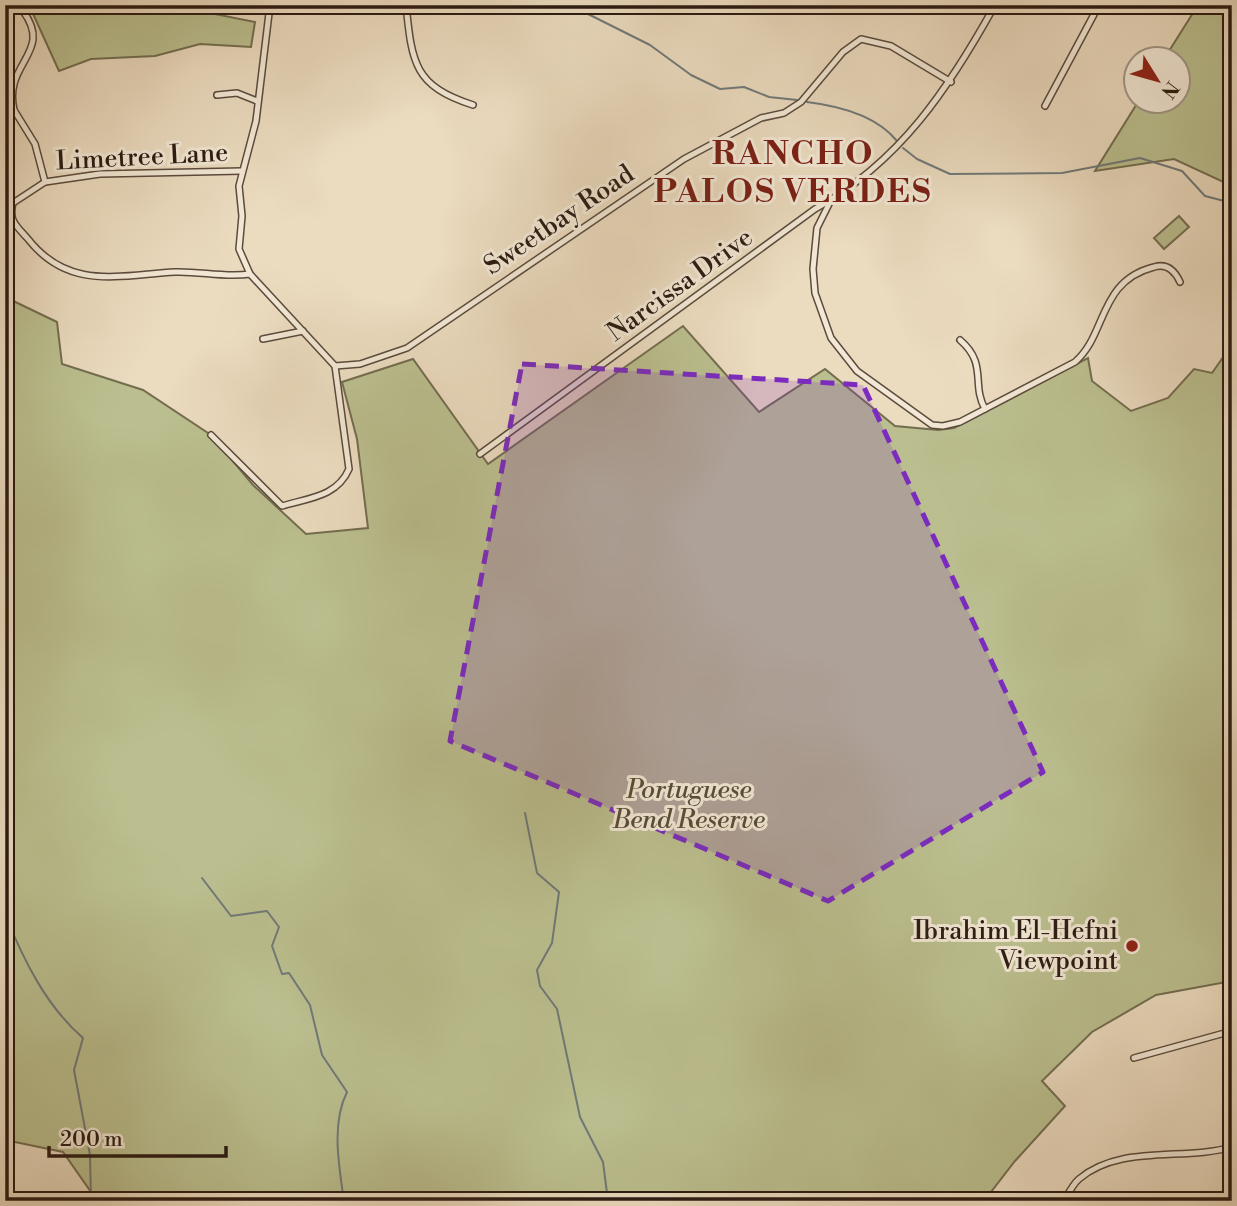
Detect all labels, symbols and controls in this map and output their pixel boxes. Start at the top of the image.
north arrow [1122,46,1192,116]
text: N [1156,76,1184,103]
district label: RANCHO PALOS VERDES [654,134,932,213]
street label: Limetree Lane [55,137,229,177]
street label: Sweetbay Road [478,158,640,282]
street label: Narcissa Drive [601,221,759,349]
park label: Portuguese Bend Reserve [612,774,765,836]
place label: Ibrahim El-Hefni Viewpoint [913,915,1118,977]
marker: Ibrahim El-Hefni Viewpoint [1124,938,1140,954]
scale bar [49,1115,226,1159]
text: 200 m [60,1127,123,1153]

